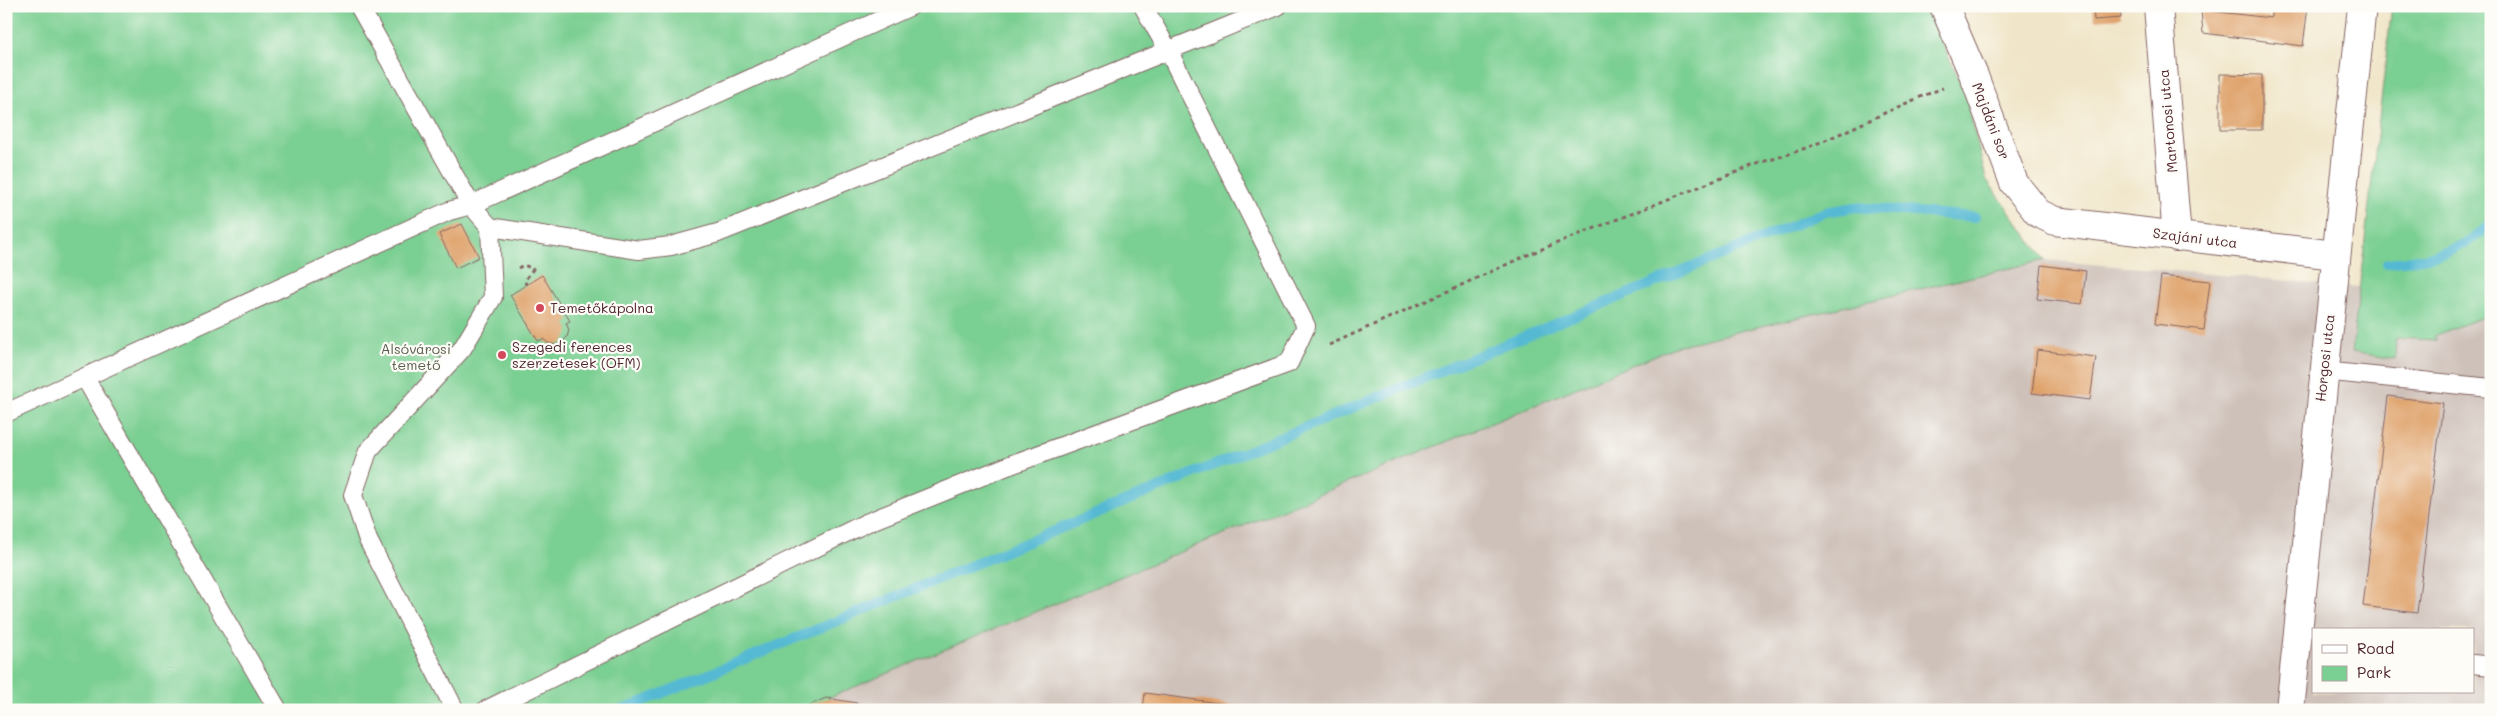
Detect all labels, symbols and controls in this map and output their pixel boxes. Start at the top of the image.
street label: Martonosi utca [2154,69,2181,174]
street label: Majdáni sor [1968,80,2015,162]
street label: Szajáni utca [2152,223,2238,252]
place label: Temetőkápolna [550,298,654,317]
marker: Temetőkápolna [534,302,546,314]
street label: Horgosi utca [2310,313,2339,403]
place label: Szegedi ferences szerzetesek (OFM) [512,337,641,372]
park label: Alsóvárosi temető [381,339,451,374]
marker: Szegedi ferences szerzetesek (OFM) [496,349,508,361]
legend [2312,628,2474,694]
text: Road [2357,638,2394,658]
text: Park [2357,662,2391,682]

